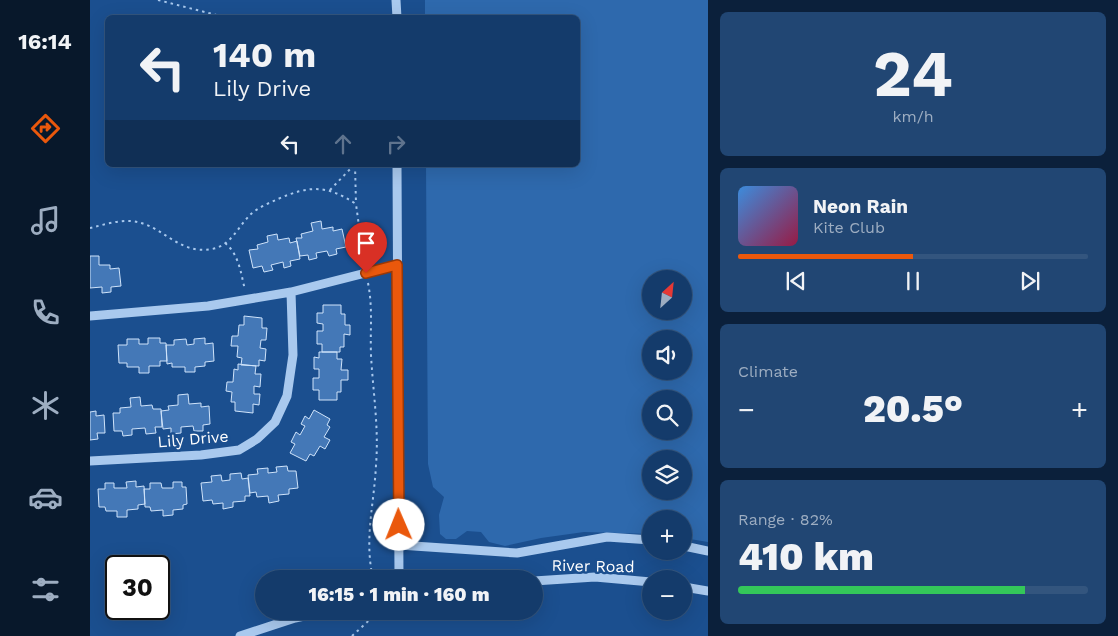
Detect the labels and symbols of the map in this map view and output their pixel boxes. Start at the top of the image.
pin [345,222,387,273]
north arrow [642,270,692,320]
street label: Lily Drive [157,426,229,452]
position arrow [372,498,424,550]
speed limit sign: 30 [105,555,170,620]
street label: River Road [551,556,635,576]

